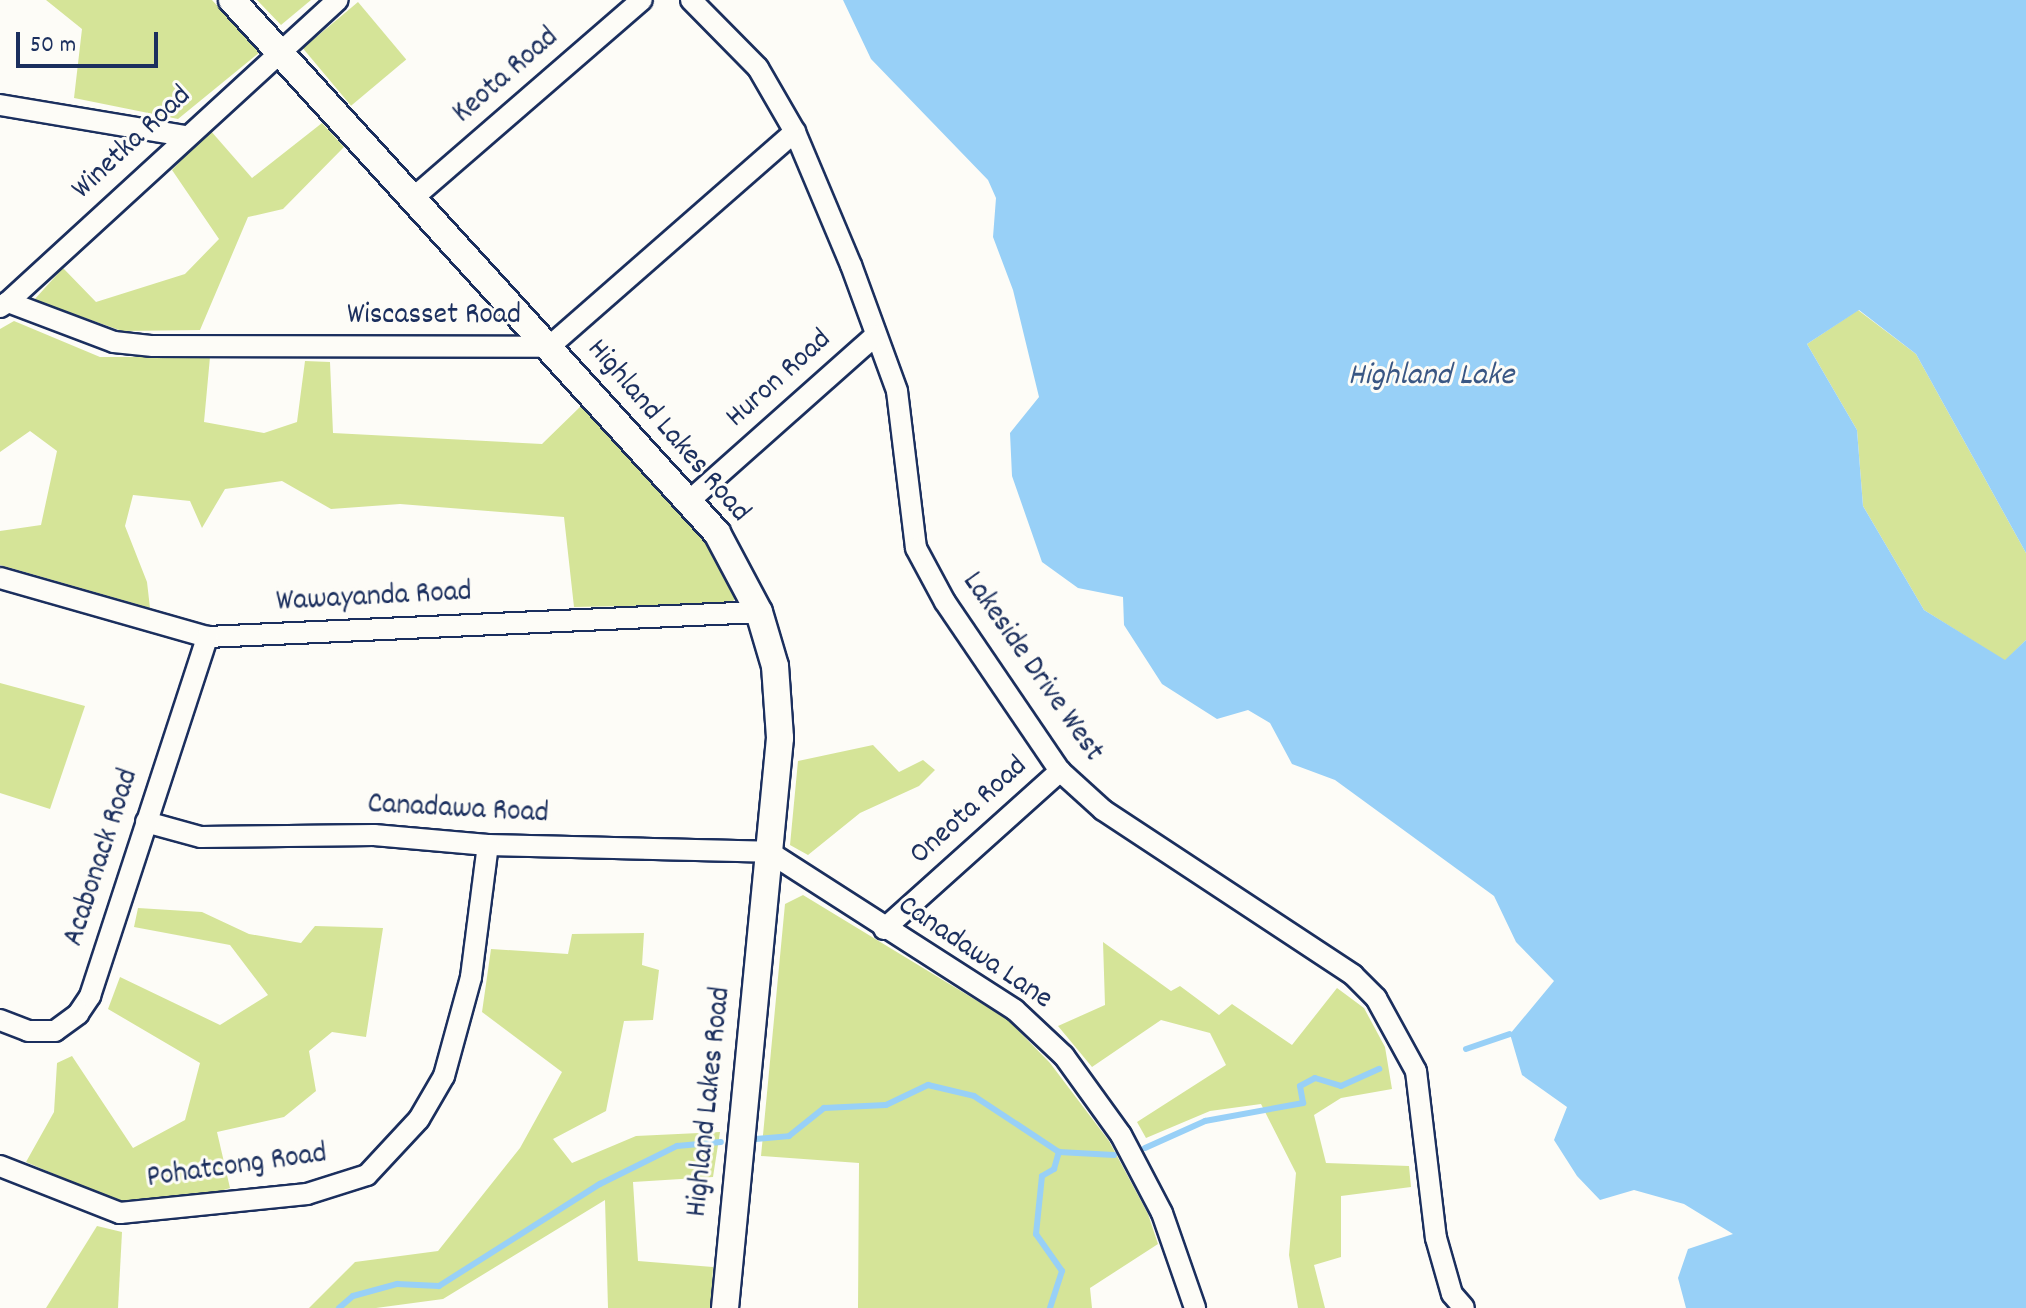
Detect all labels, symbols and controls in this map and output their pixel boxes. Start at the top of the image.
scale bar [20,16,162,66]
street label: Keota Road [447,21,567,133]
text: 50 m [30,29,76,63]
street label: Winetka Road [66,80,200,208]
street label: Wiscasset Road [347,299,521,335]
street label: Huron Road [720,323,840,437]
street label: Highland Lakes Road [578,333,756,531]
water label: Highland Lake [1348,358,1514,396]
street label: Lakeside Drive West [952,566,1110,770]
street label: Wawayanda Road [275,576,473,622]
street label: Oneota Road [904,750,1036,874]
street label: Acabonack Road [57,765,149,951]
street label: Canadawa Road [367,788,549,834]
street label: Canadawa Lane [890,889,1058,1019]
street label: Highland Lakes Road [681,985,741,1219]
street label: Pohatcong Road [145,1138,329,1198]

